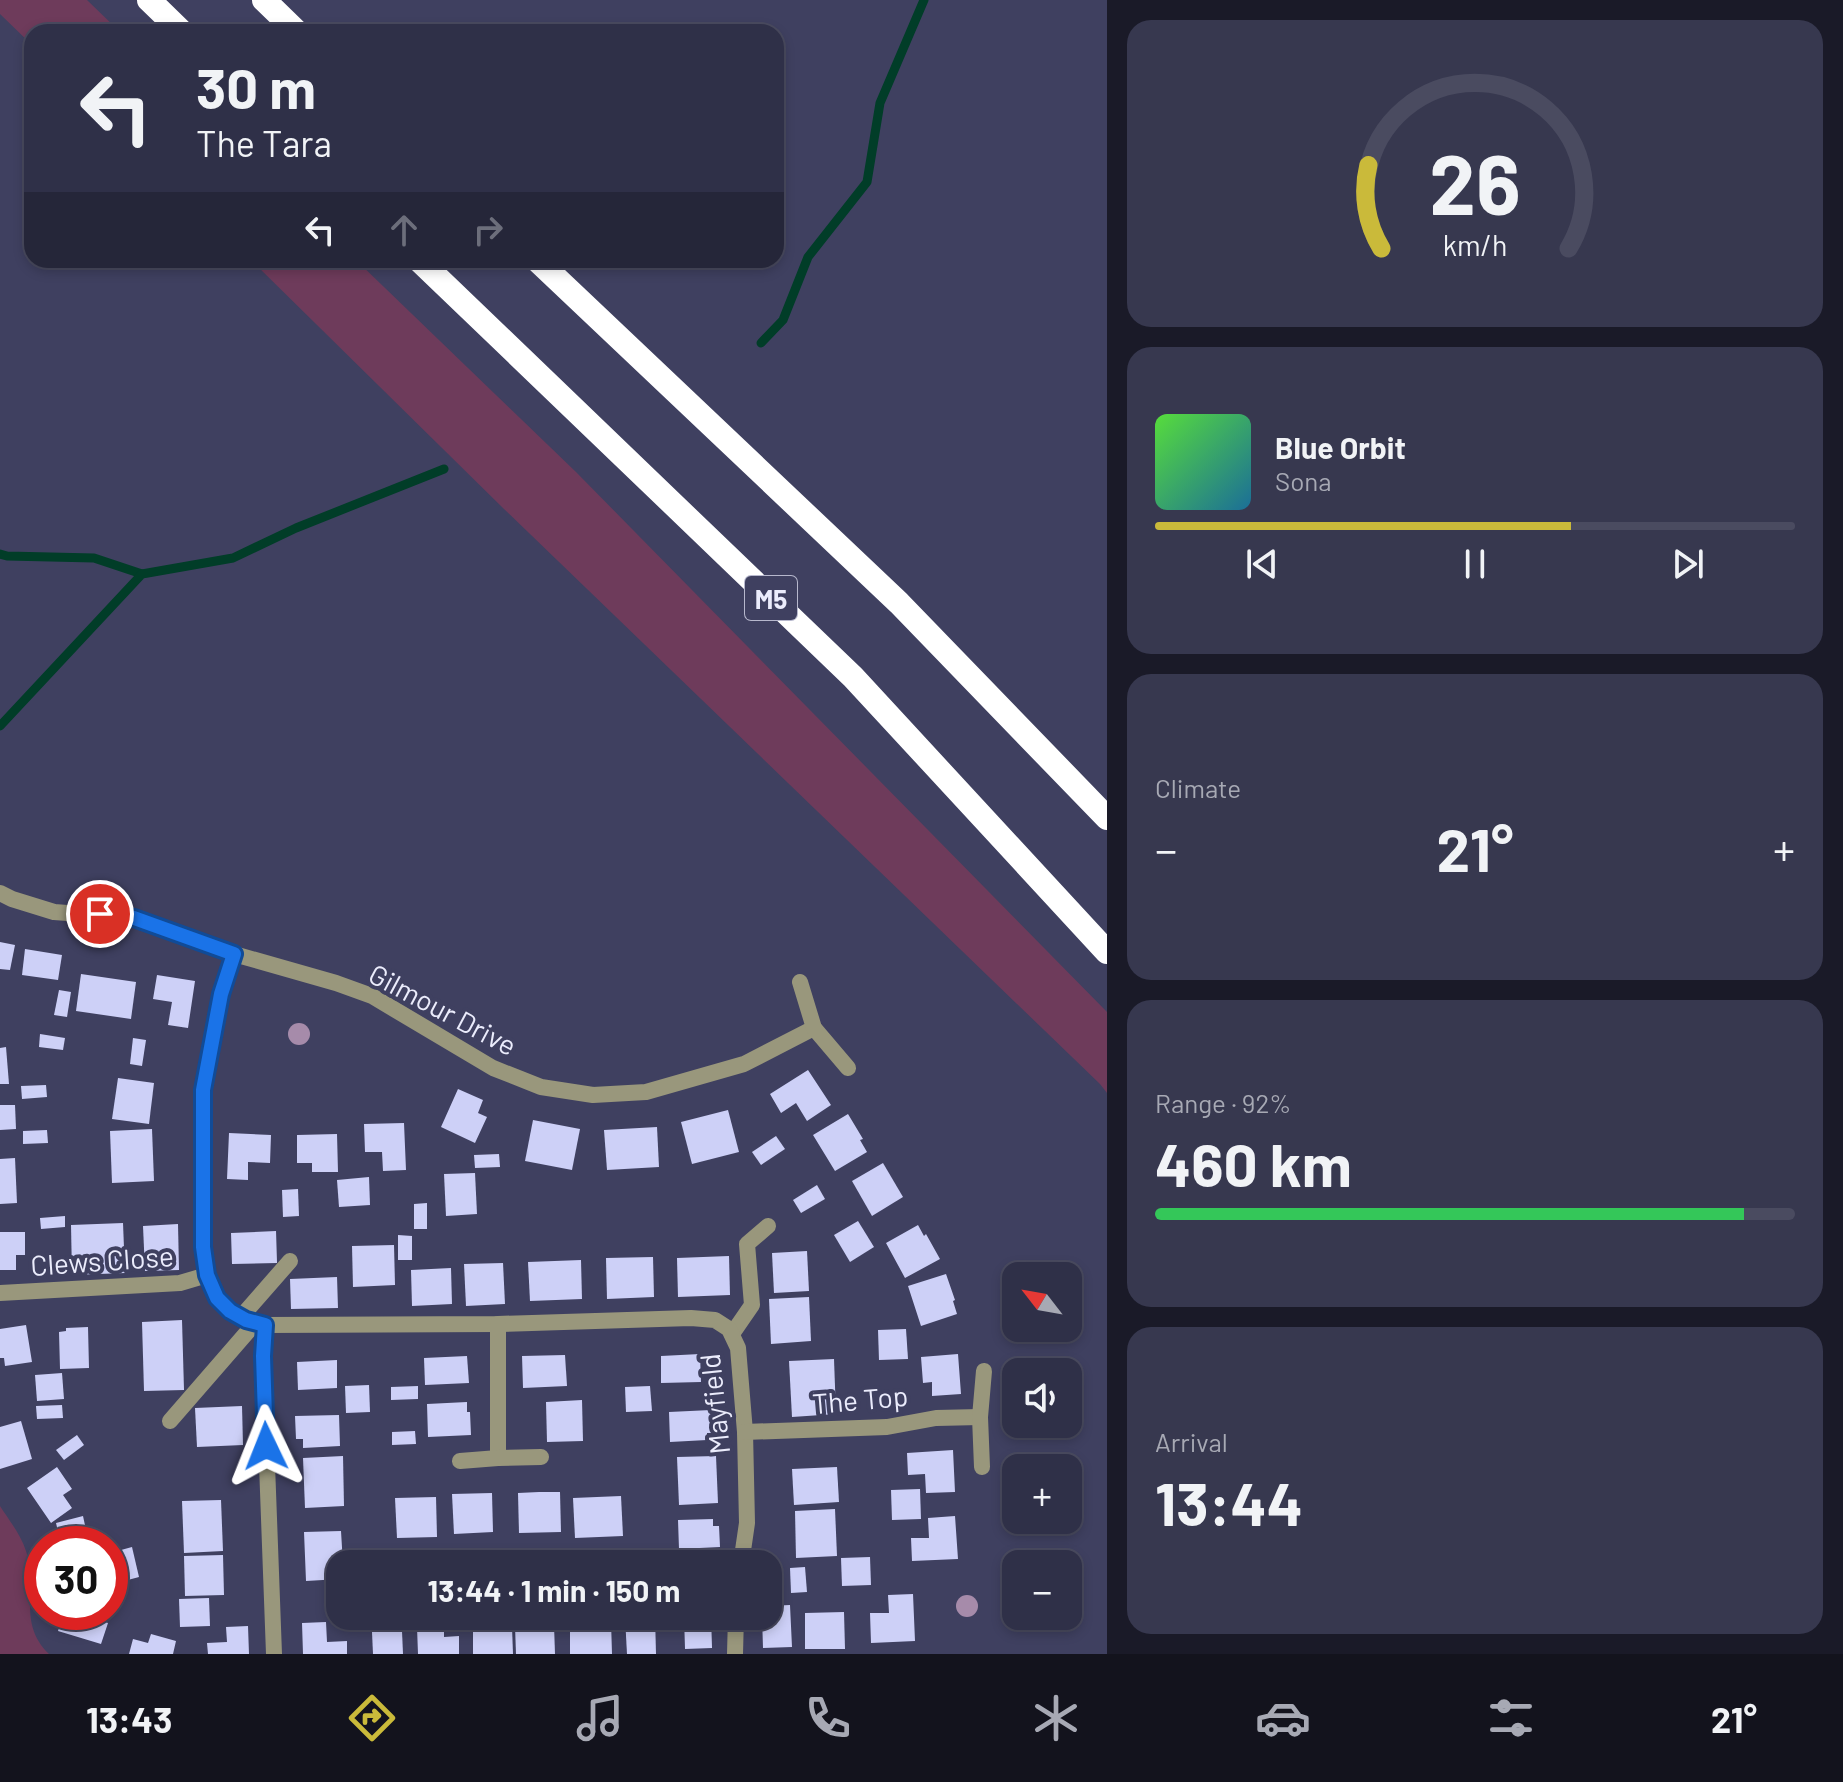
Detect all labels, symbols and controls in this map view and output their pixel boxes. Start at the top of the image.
text: 30 m [196,53,316,120]
icon: left [64,56,168,160]
text: The Tara [196,121,332,164]
text: 26 [1429,132,1521,232]
icon: left [298,208,342,252]
icon: ahead [382,208,426,252]
icon: right [466,208,510,252]
text: km/h [1443,228,1507,263]
text: Blue Orbit [1275,429,1406,465]
text: Sona [1275,465,1332,496]
icon: previous [1240,542,1284,586]
icon: pause [1453,542,1497,586]
icon: next [1666,542,1710,586]
road number: M5 [745,576,797,620]
text: Climate [1155,772,1241,803]
text: 21° [1436,812,1514,884]
text: − [1155,822,1177,875]
text: + [1773,822,1795,875]
pin [66,880,134,948]
icon: arrive [78,892,122,936]
street label: Gilmour Drive [363,956,523,1062]
text: Range · 92% [1155,1087,1291,1118]
text: 460 km [1155,1127,1352,1199]
street label: Clews Close [29,1238,175,1282]
north arrow [1002,1262,1082,1342]
map controls [1002,1262,1082,1630]
street label: Mayfield [692,1352,736,1456]
button: sound [1002,1358,1082,1438]
street label: The Top [811,1378,909,1420]
position arrow [224,1404,308,1488]
text: Arrival [1155,1426,1228,1457]
button: + [1002,1454,1082,1534]
text: 13:44 [1155,1466,1303,1538]
speed limit sign: 30 [24,1526,128,1630]
button: − [1002,1550,1082,1630]
text: 13:44 · 1 min · 150 m [428,1572,680,1608]
icon: directions [344,1690,400,1746]
icon: music [572,1690,628,1746]
icon: phone [800,1690,856,1746]
icon: climate [1028,1690,1084,1746]
icon: car [1255,1690,1311,1746]
icon: filters [1483,1690,1539,1746]
text: 13:43 [86,1697,172,1740]
text: 21° [1711,1697,1757,1740]

